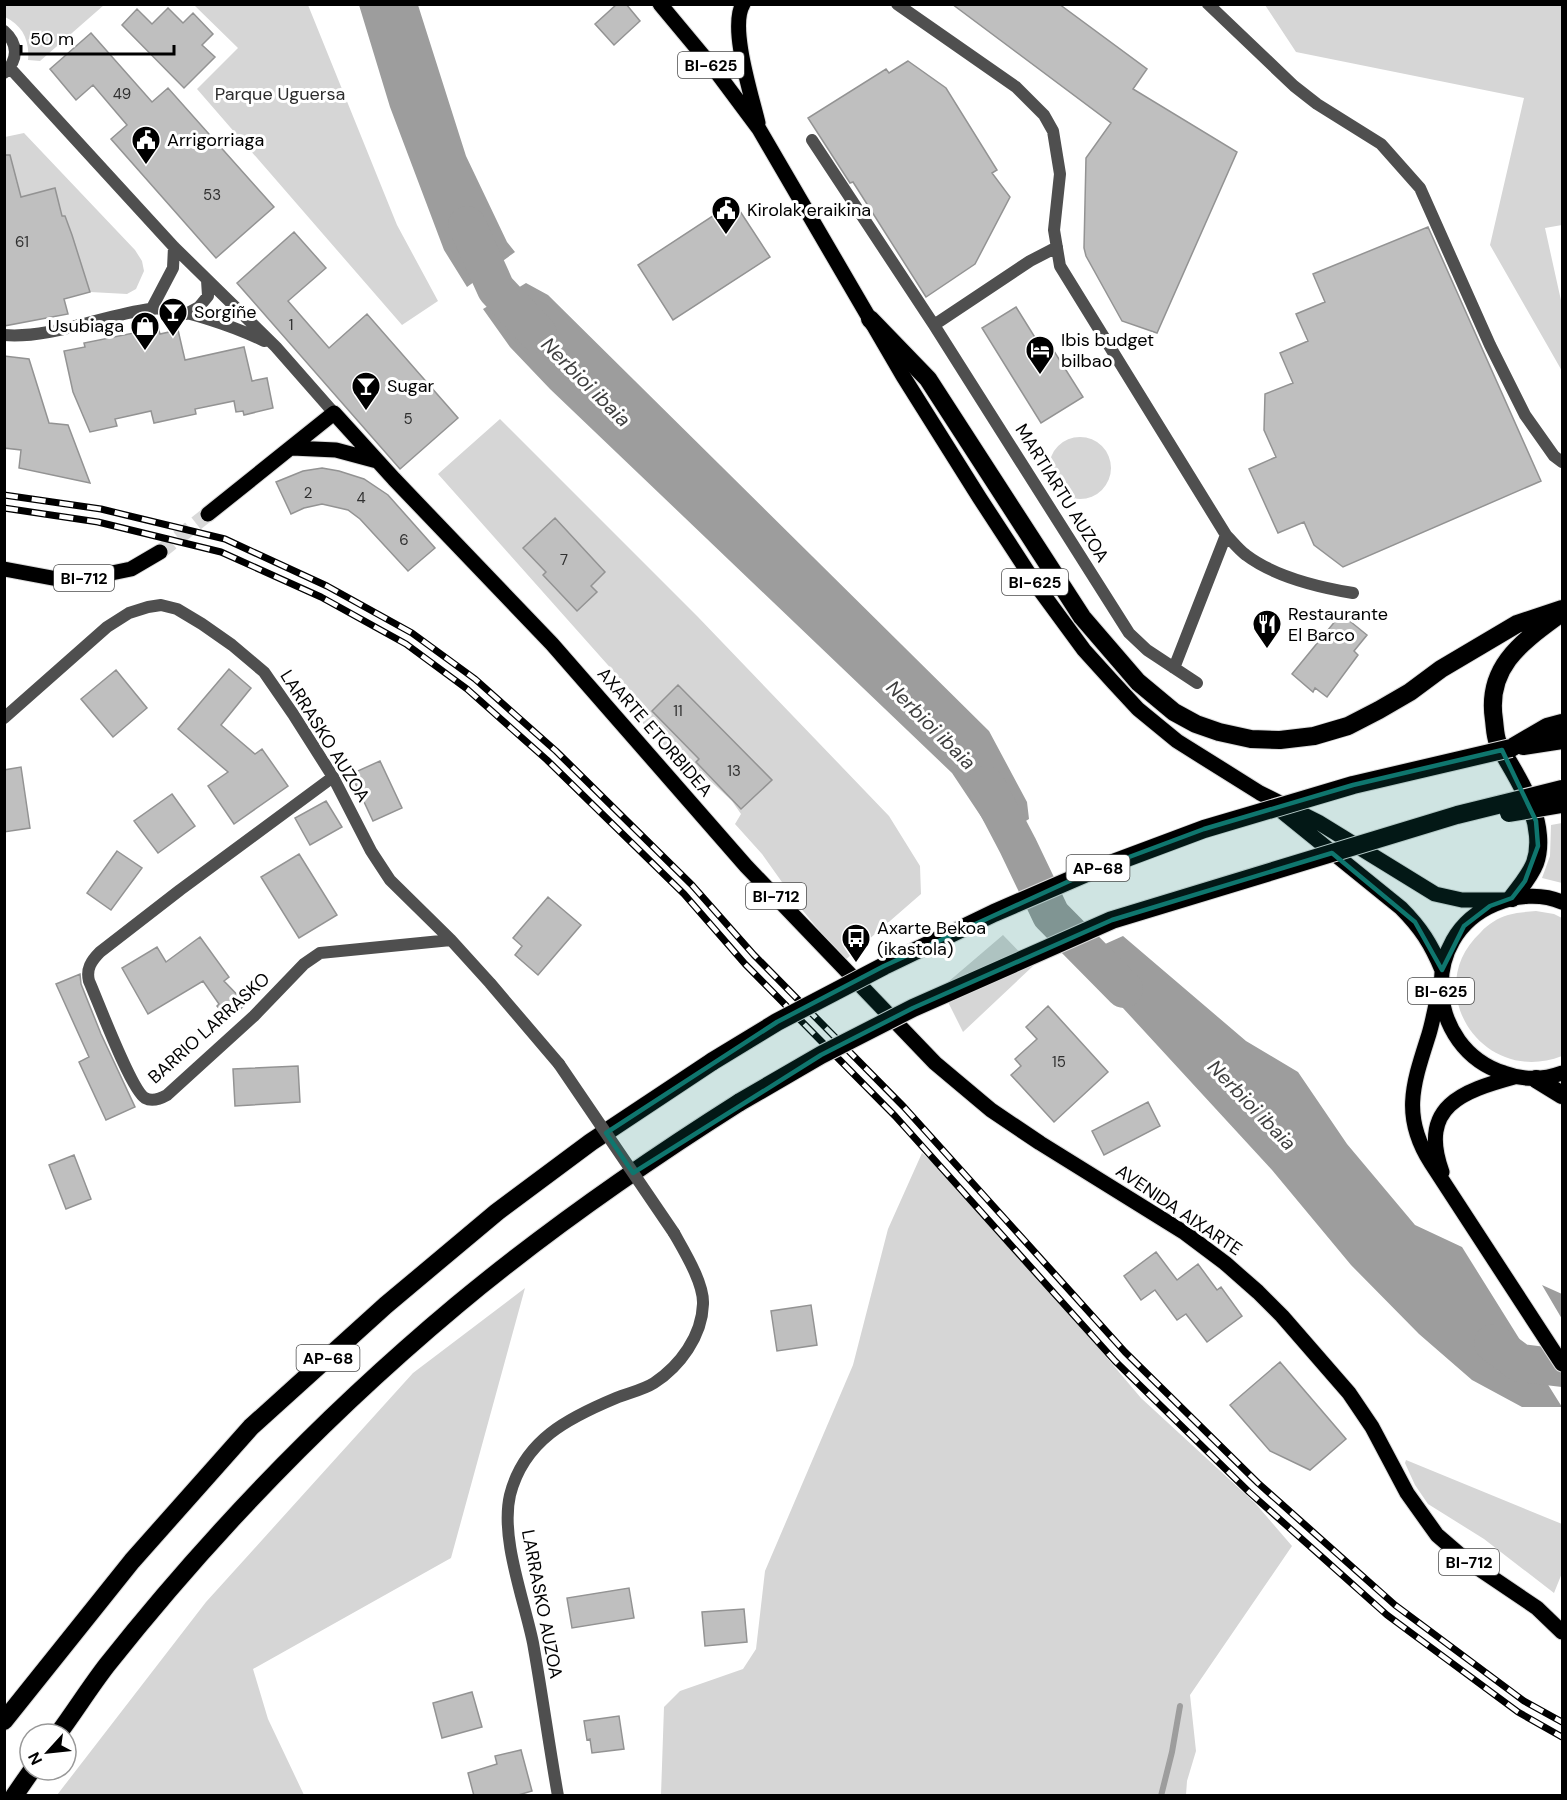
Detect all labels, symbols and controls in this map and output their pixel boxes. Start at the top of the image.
scale bar [21,18,174,56]
text: 50 m [30,27,74,51]
road number: BI-625 [678,52,744,78]
park label: Parque Uguersa [215,82,345,106]
house number: 49 [113,84,131,104]
public building icon: Arrigorriaga [130,124,162,166]
place label: Arrigorriaga [167,128,264,152]
house number: 53 [203,185,221,205]
public building icon: Kirolak eraikina [710,194,742,236]
place label: Kirolak eraikina [747,198,871,222]
house number: 61 [15,232,29,252]
bar icon: Sorgiñe [157,296,189,338]
place label: Sorgiñe [194,300,256,324]
shop icon: Usubiaga [129,310,161,352]
place label: Usubiaga [48,314,124,338]
house number: 1 [289,315,293,335]
place label: Ibis budget bilbao [1061,328,1154,373]
water label: Nerbioi ibaia [536,332,636,432]
hotel icon: Ibis budget bilbao [1024,334,1056,376]
bar icon: Sugar [350,370,382,412]
place label: Sugar [387,374,435,398]
house number: 5 [403,409,413,429]
street label: MARTIARTU AUZOA [1010,419,1114,567]
house number: 2 [304,483,312,503]
house number: 4 [356,488,366,508]
house number: 6 [399,530,409,550]
house number: 7 [560,550,568,570]
road number: BI-712 [54,565,114,591]
road number: BI-625 [1002,569,1068,595]
place label: Restaurante El Barco [1288,602,1388,647]
restaurant icon: Restaurante El Barco [1251,608,1283,650]
street label: AXARTE ETORBIDEA [592,662,718,802]
street label: LARRASKO AUZOA [275,665,375,807]
water label: Nerbioi ibaia [881,675,981,775]
house number: 11 [673,701,683,721]
house number: 13 [727,761,741,781]
road number: AP-68 [1066,855,1130,881]
road number: BI-712 [746,883,806,909]
place label: Axarte Bekoa (ikastola) [877,916,986,961]
bus stop icon: Axarte Bekoa (ikastola) [840,922,872,964]
street label: BARRIO LARRASKO [143,967,275,1089]
road number: BI-625 [1408,978,1474,1004]
house number: 15 [1052,1052,1066,1072]
water label: Nerbioi ibaia [1202,1054,1302,1156]
street label: AVENIDA AIXARTE [1111,1159,1247,1261]
road number: AP-68 [296,1345,360,1371]
street label: LARRASKO AUZOA [516,1527,568,1681]
road number: BI-712 [1439,1549,1499,1575]
north arrow [18,1722,78,1782]
text: N [23,1749,47,1769]

